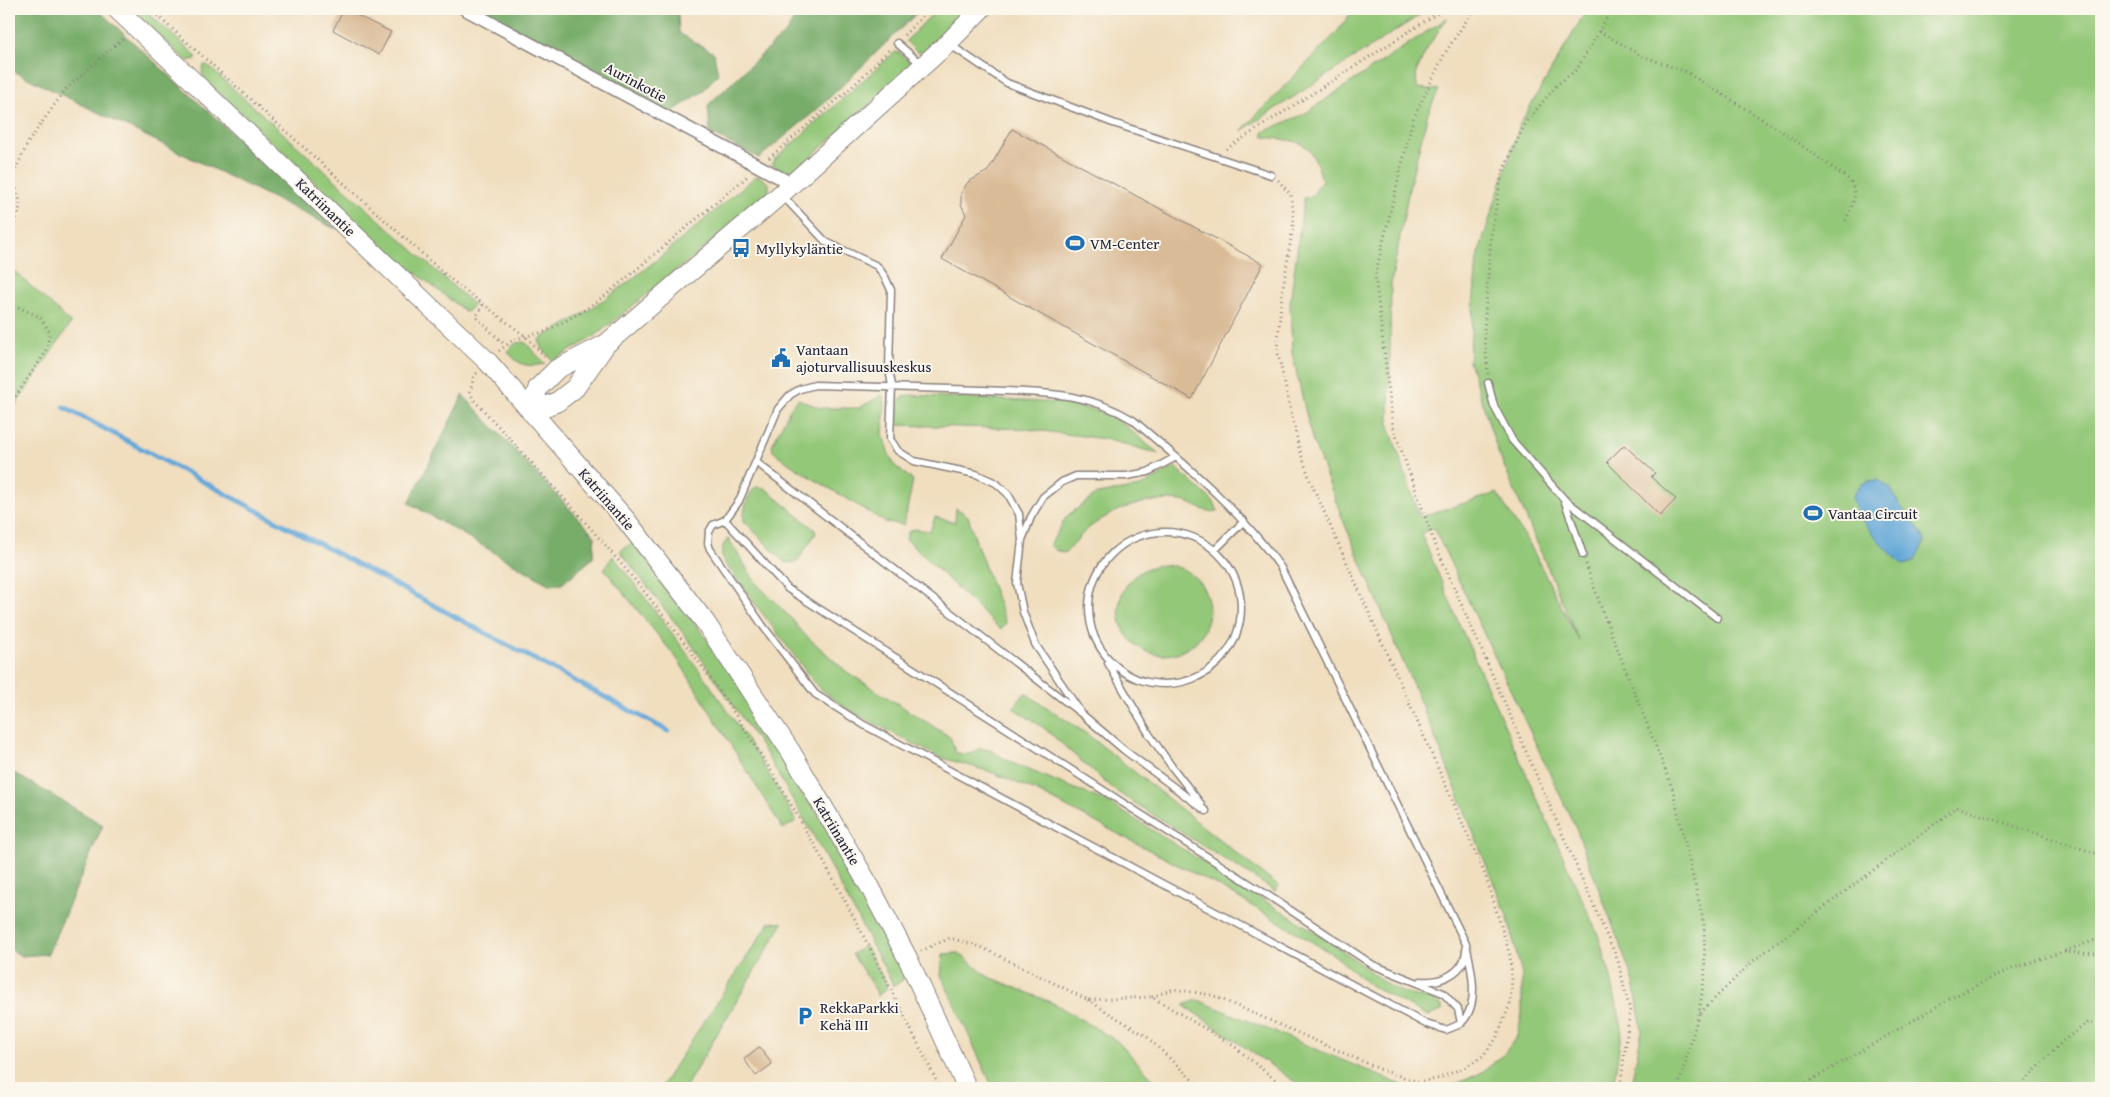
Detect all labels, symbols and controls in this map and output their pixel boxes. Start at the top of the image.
street label: Aurinkotie [601,57,671,107]
street label: Katriinantie [291,173,361,241]
sports icon: VM-Center [1064,232,1086,254]
place label: VM-Center [1090,233,1159,254]
bus stop icon: Myllykyläntie [730,237,752,259]
place label: Myllykyläntie [756,238,843,259]
place label: Vantaan ajoturvallisuuskeskus [796,339,931,377]
public building icon: Vantaan ajoturvallisuuskeskus [770,347,792,369]
street label: Katriinantie [574,463,640,535]
sports icon: Vantaa Circuit [1802,502,1824,524]
place label: Vantaa Circuit [1828,503,1919,524]
street label: Katriinantie [808,793,866,869]
place label: RekkaParkki Kehä III [820,997,899,1035]
parking icon: RekkaParkki Kehä III [794,1005,816,1027]

